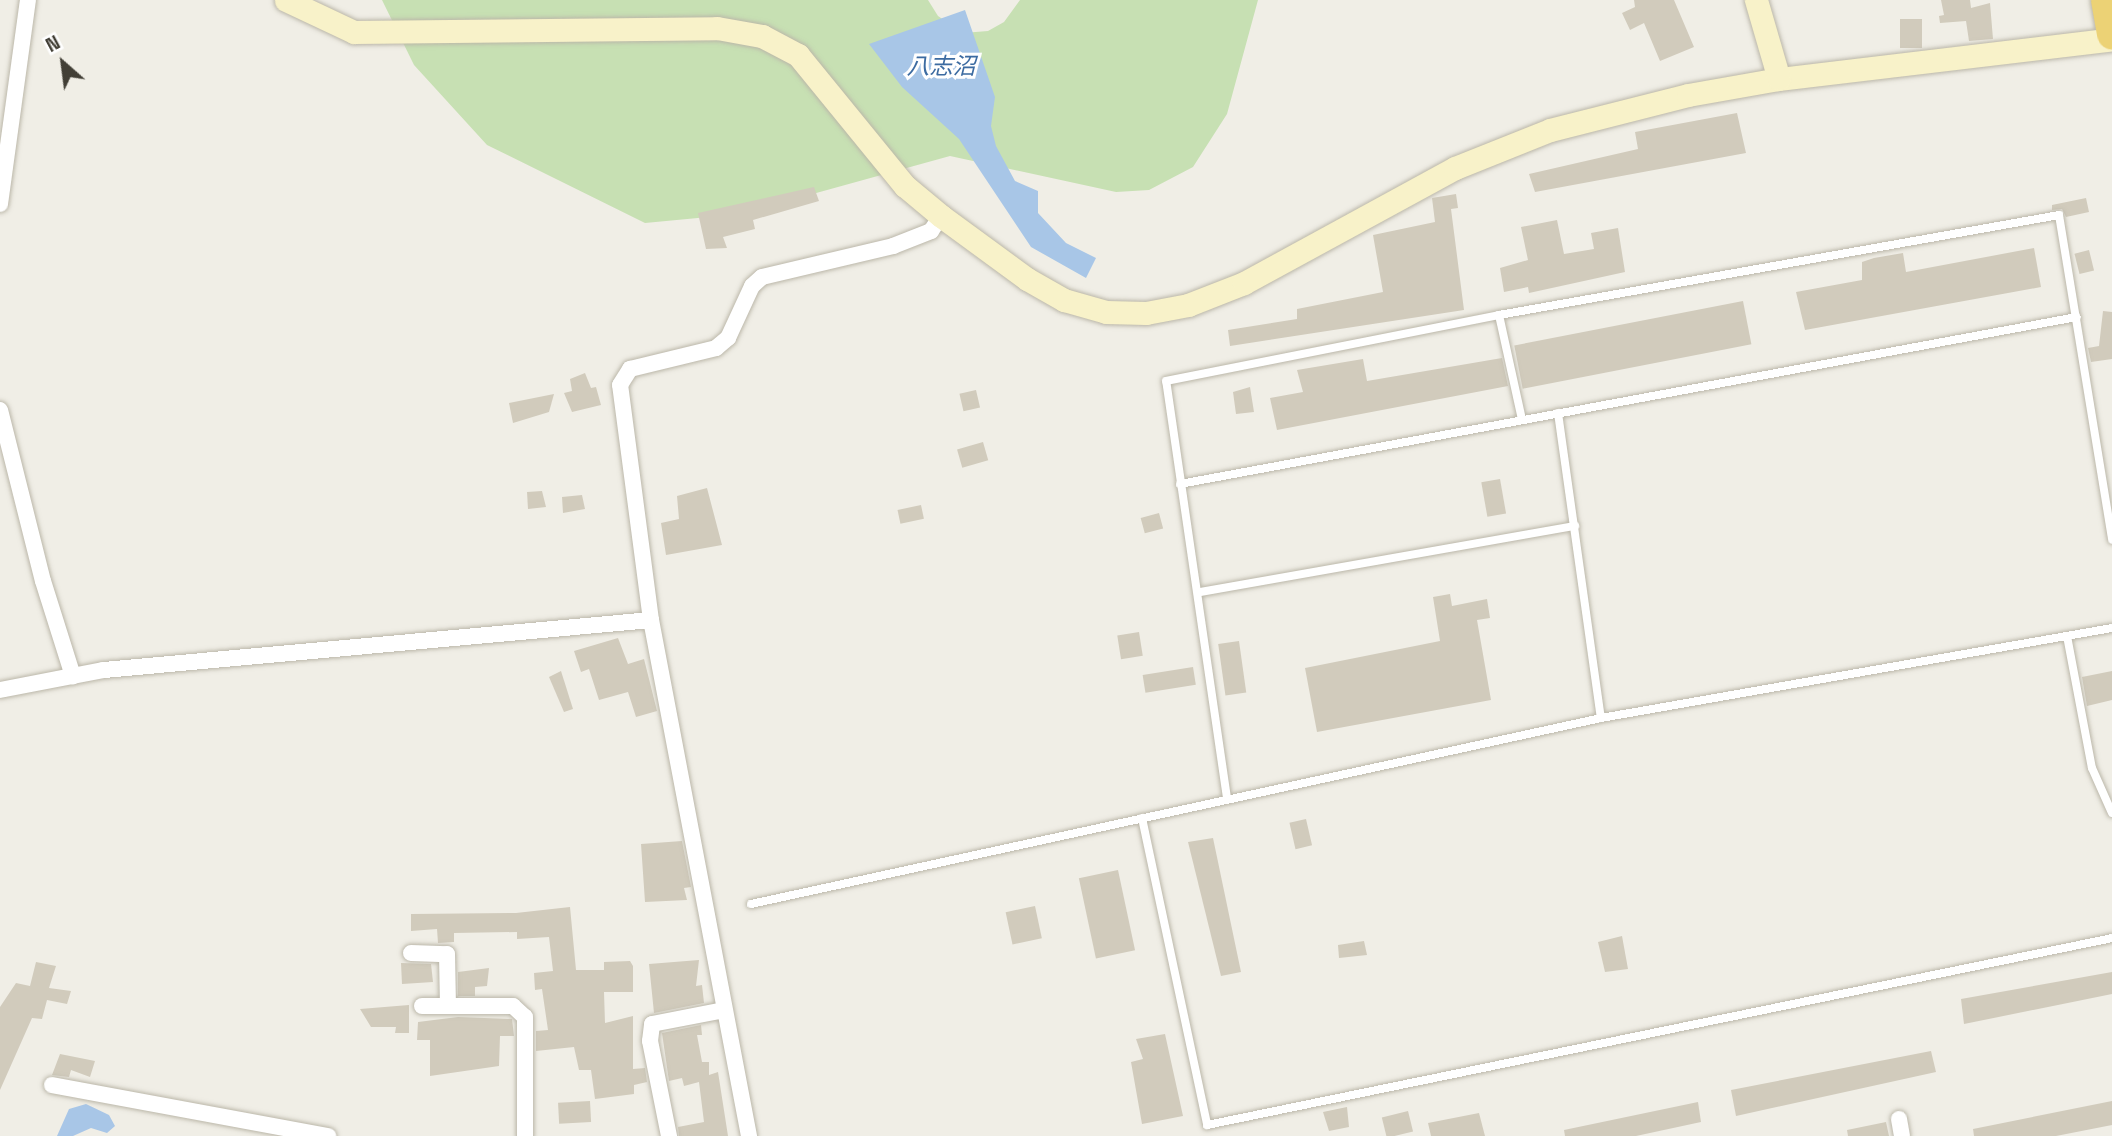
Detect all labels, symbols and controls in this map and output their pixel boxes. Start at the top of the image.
north arrow [28,28,98,98]
text: N [41,30,64,58]
water label: 八志沼 [907,52,975,80]

